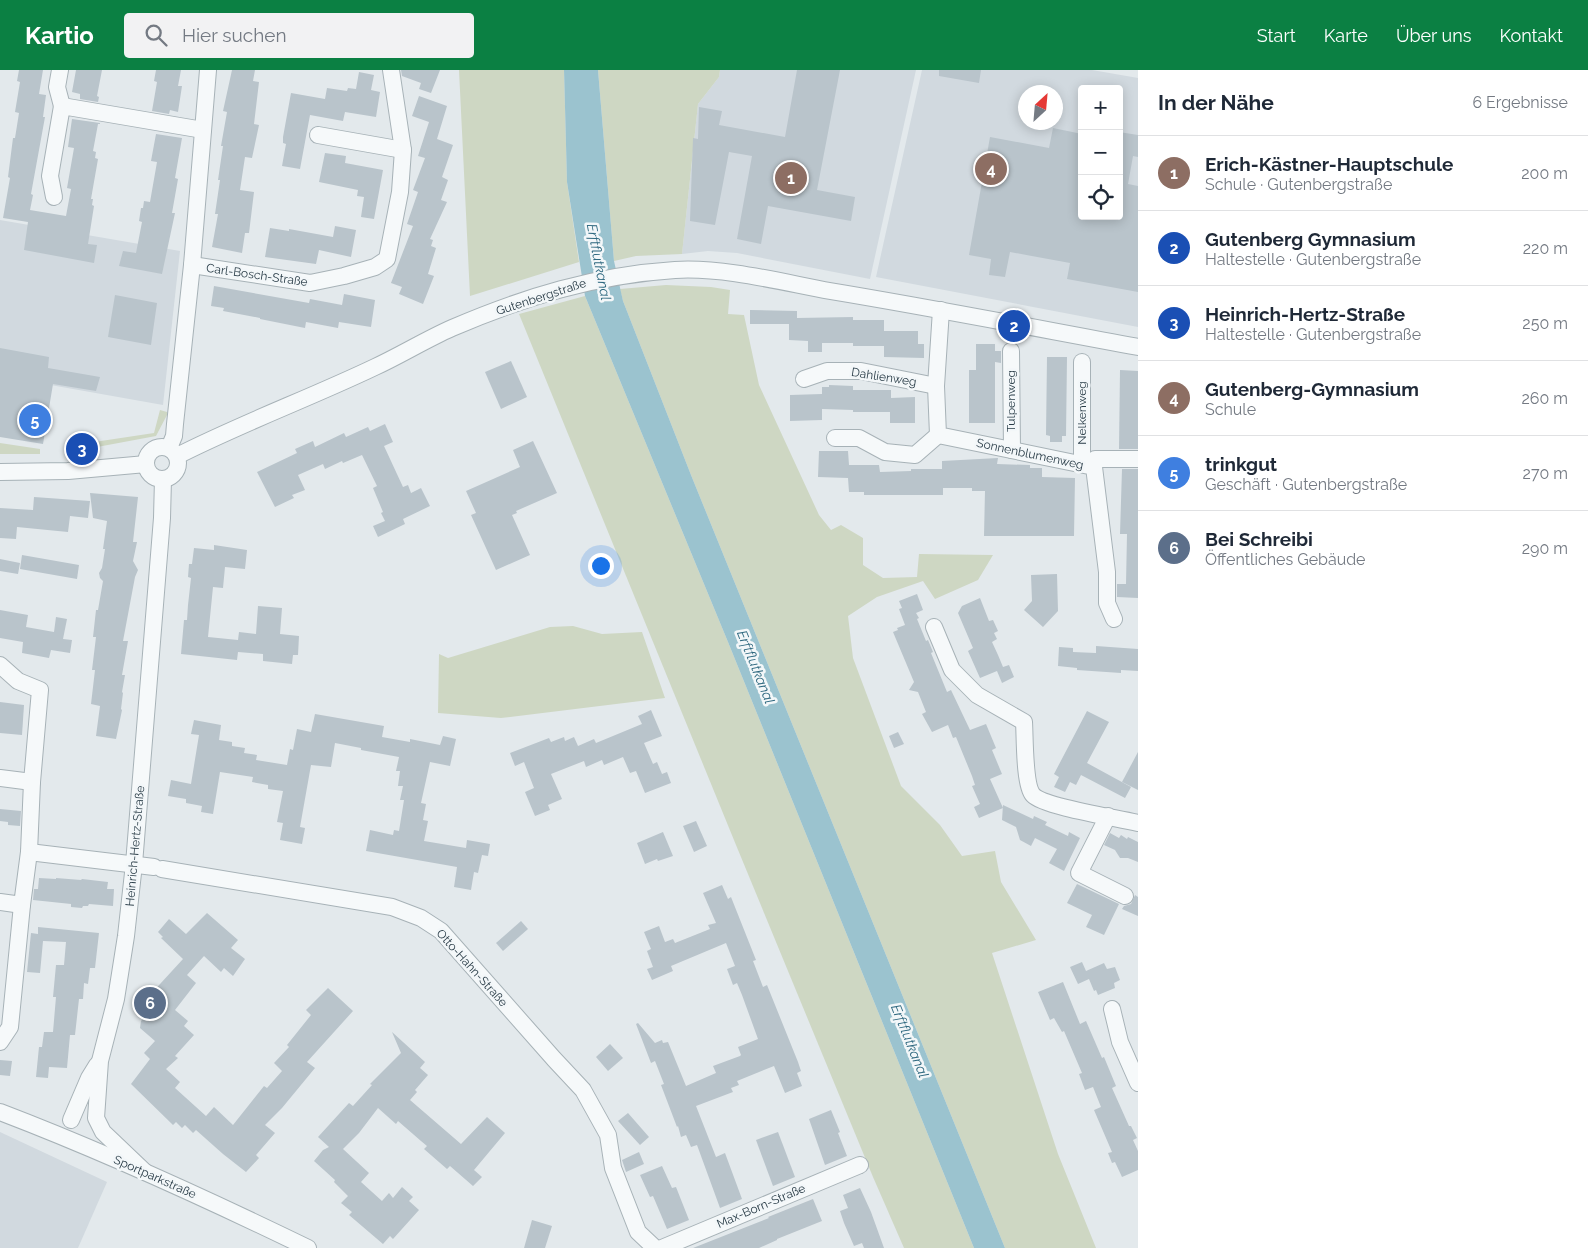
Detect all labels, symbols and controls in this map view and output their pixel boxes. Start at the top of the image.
search box [124,13,474,58]
text: Kartio [25,21,94,50]
icon: search [142,21,170,49]
text: Hier suchen [182,24,287,46]
text: Start [1257,25,1296,46]
text: Karte [1324,25,1368,46]
text: Über uns [1396,25,1471,46]
text: Kontakt [1499,25,1563,46]
north arrow [1018,85,1063,130]
map controls [1078,85,1123,220]
button: + [1078,85,1123,130]
text: In der Nähe [1158,90,1274,115]
text: 6 Ergebnisse [1472,93,1568,112]
button: − [1078,130,1123,175]
pin: 4 [975,150,1007,188]
text: Erich-Kästner-Hauptschule [1205,153,1453,175]
pin: 1 [775,159,807,197]
text: 1 [1170,164,1178,183]
text: 200 m [1521,164,1568,183]
button: locate [1078,175,1123,220]
text: Schule · Gutenbergstraße [1205,175,1392,194]
water label: Erftflutkanal [584,222,614,302]
text: Gutenberg Gymnasium [1205,228,1416,250]
text: 2 [1169,239,1179,258]
text: 220 m [1523,239,1568,258]
text: Haltestelle · Gutenbergstraße [1205,250,1421,269]
street label: Carl-Bosch-Straße [205,261,309,289]
street label: Gutenbergstraße [494,276,588,318]
text: Heinrich-Hertz-Straße [1205,303,1405,325]
pin: 2 [998,307,1030,345]
text: 3 [1170,314,1178,333]
text: 250 m [1522,314,1568,333]
text: Haltestelle · Gutenbergstraße [1205,325,1421,344]
street label: Dahlienweg [850,365,918,389]
street label: Tulpenweg [1004,370,1018,432]
text: Gutenberg-Gymnasium [1205,378,1419,400]
street label: Nelkenweg [1075,381,1089,445]
text: 4 [1169,389,1179,408]
text: 260 m [1521,389,1568,408]
text: Schule [1205,400,1256,419]
pin: 5 [19,401,51,439]
pin: 3 [66,430,98,468]
street label: Sonnenblumenweg [975,436,1085,472]
text: trinkgut [1205,453,1277,475]
text: 5 [1170,464,1178,483]
text: 270 m [1523,464,1568,483]
text: Geschäft · Gutenbergstraße [1205,475,1407,494]
text: Bei Schreibi [1205,528,1313,550]
text: 6 [1169,539,1179,558]
text: 290 m [1522,539,1568,558]
text: Öffentliches Gebäude [1205,550,1366,569]
your location [588,553,614,579]
water label: Erftflutkanal [734,628,778,706]
street label: Heinrich-Hertz-Straße [123,785,147,907]
street label: Otto-Hahn-Straße [434,926,510,1010]
pin: 6 [134,984,166,1022]
water label: Erftflutkanal [888,1002,932,1080]
street label: Sportparkstraße [112,1153,198,1201]
street label: Max-Born-Straße [715,1181,807,1231]

